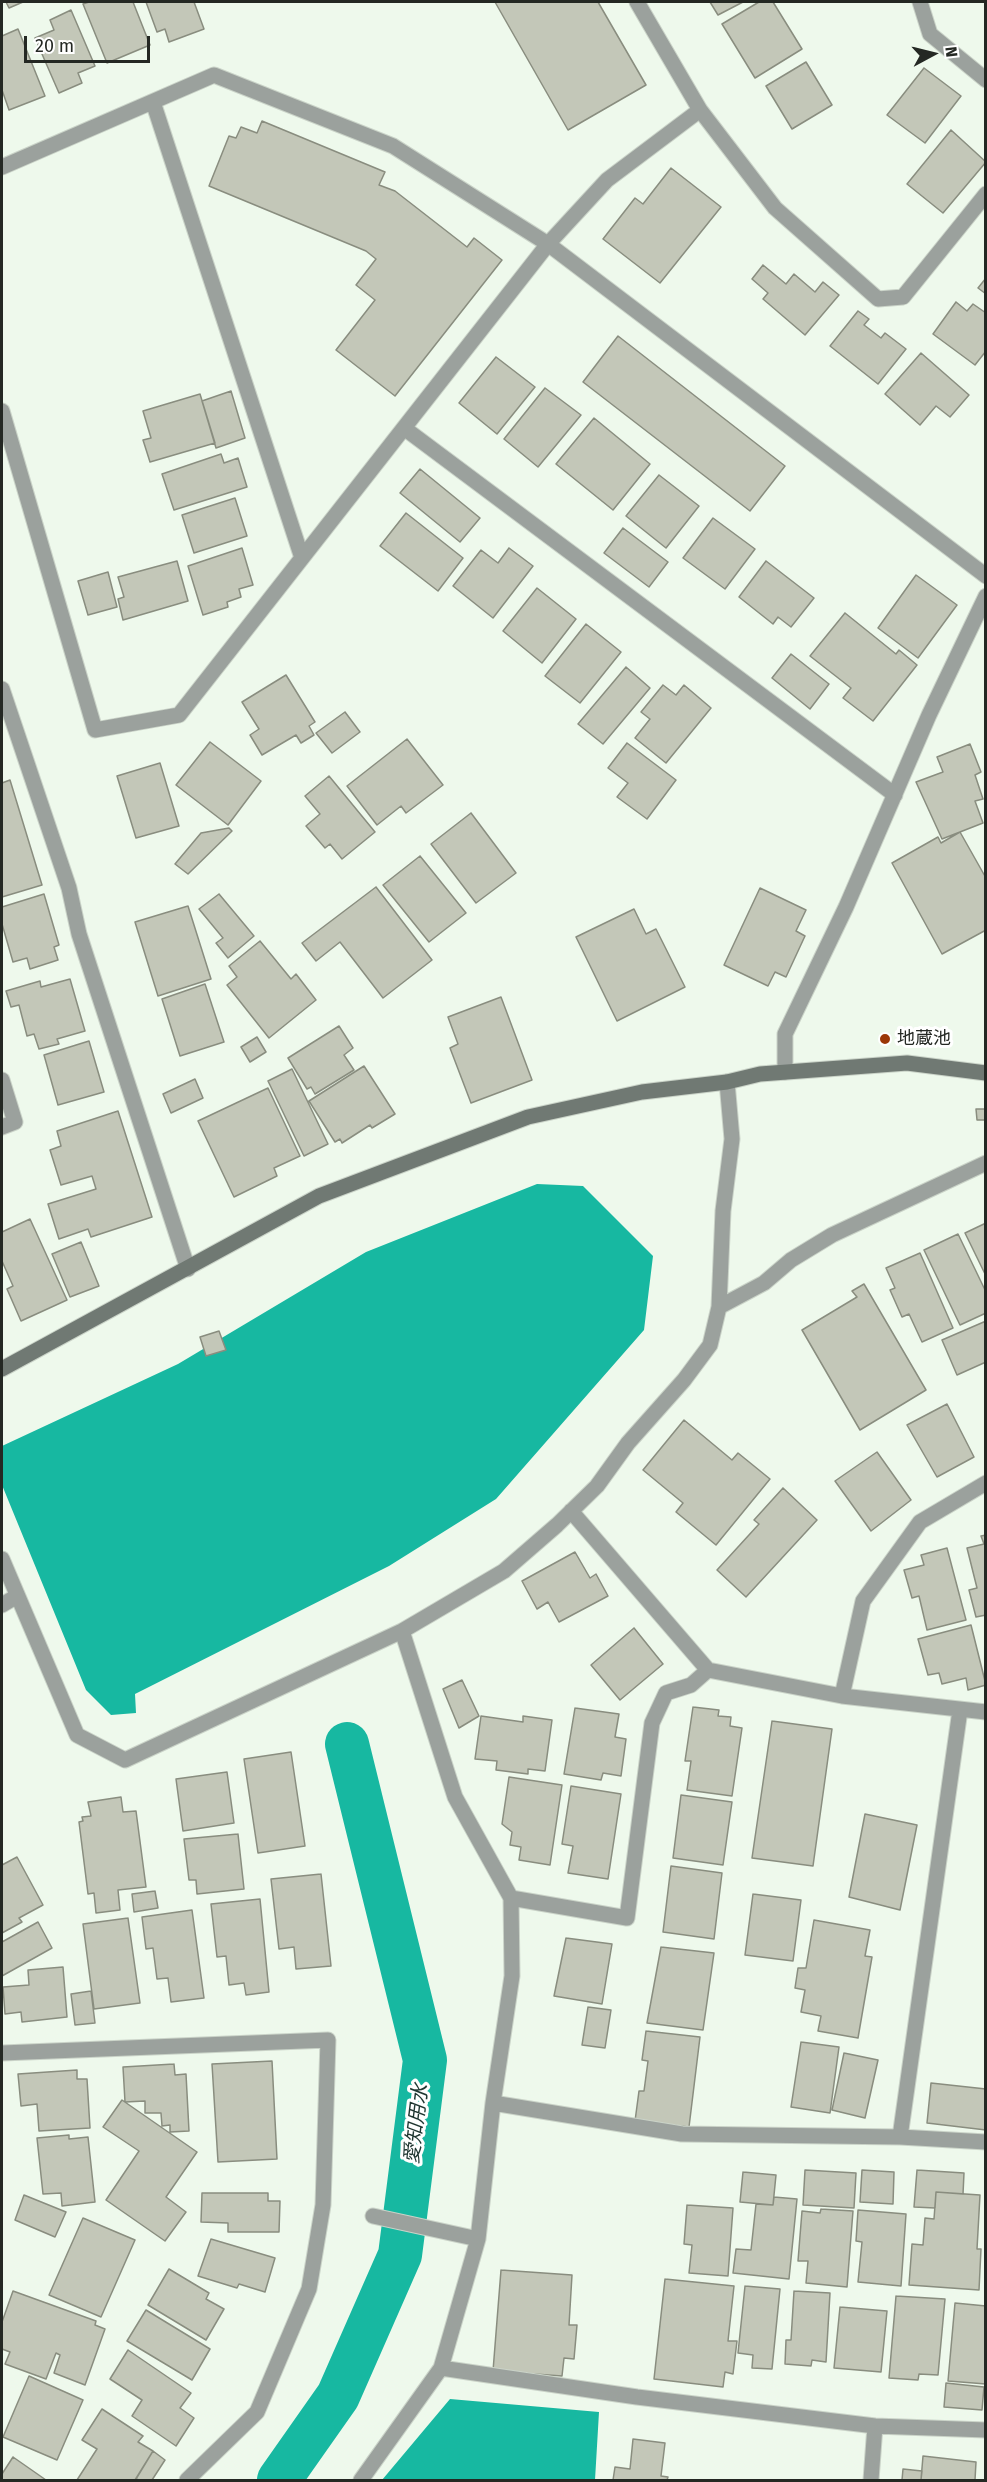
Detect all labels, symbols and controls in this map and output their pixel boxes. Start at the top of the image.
scale bar [27,24,153,62]
north arrow [903,24,963,84]
text: 20 m [35,35,74,57]
text: N [941,45,961,58]
place label: 地蔵池 [897,1028,951,1050]
marker: 地蔵池 [878,1032,892,1046]
water label: 愛知用水 [400,2083,434,2165]

